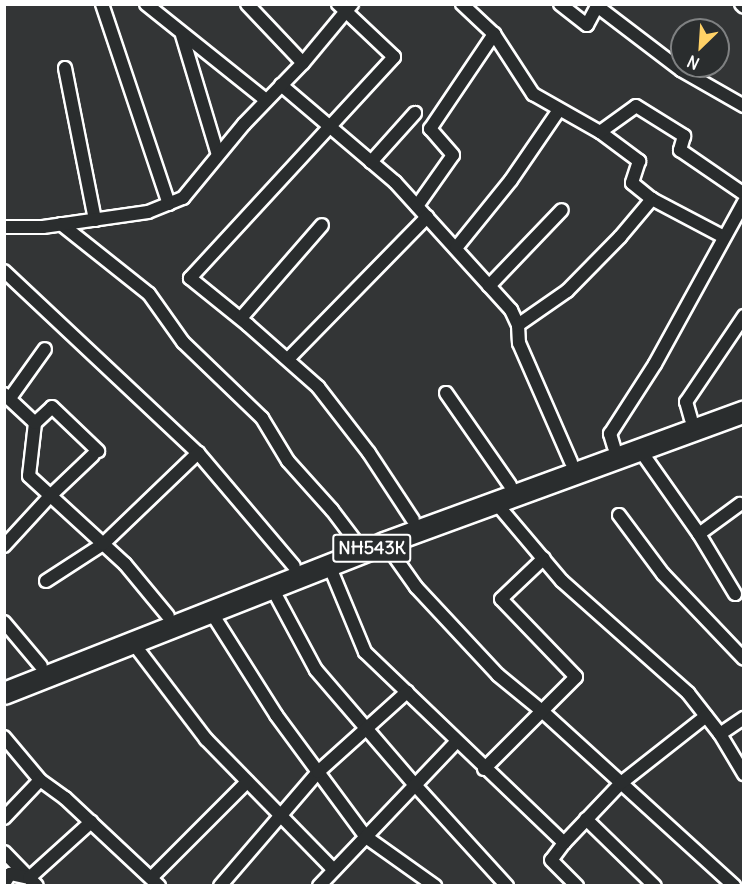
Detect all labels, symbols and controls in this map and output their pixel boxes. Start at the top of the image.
north arrow [670,18,730,78]
text: N [684,51,702,74]
road number: NH543K [332,533,412,563]

